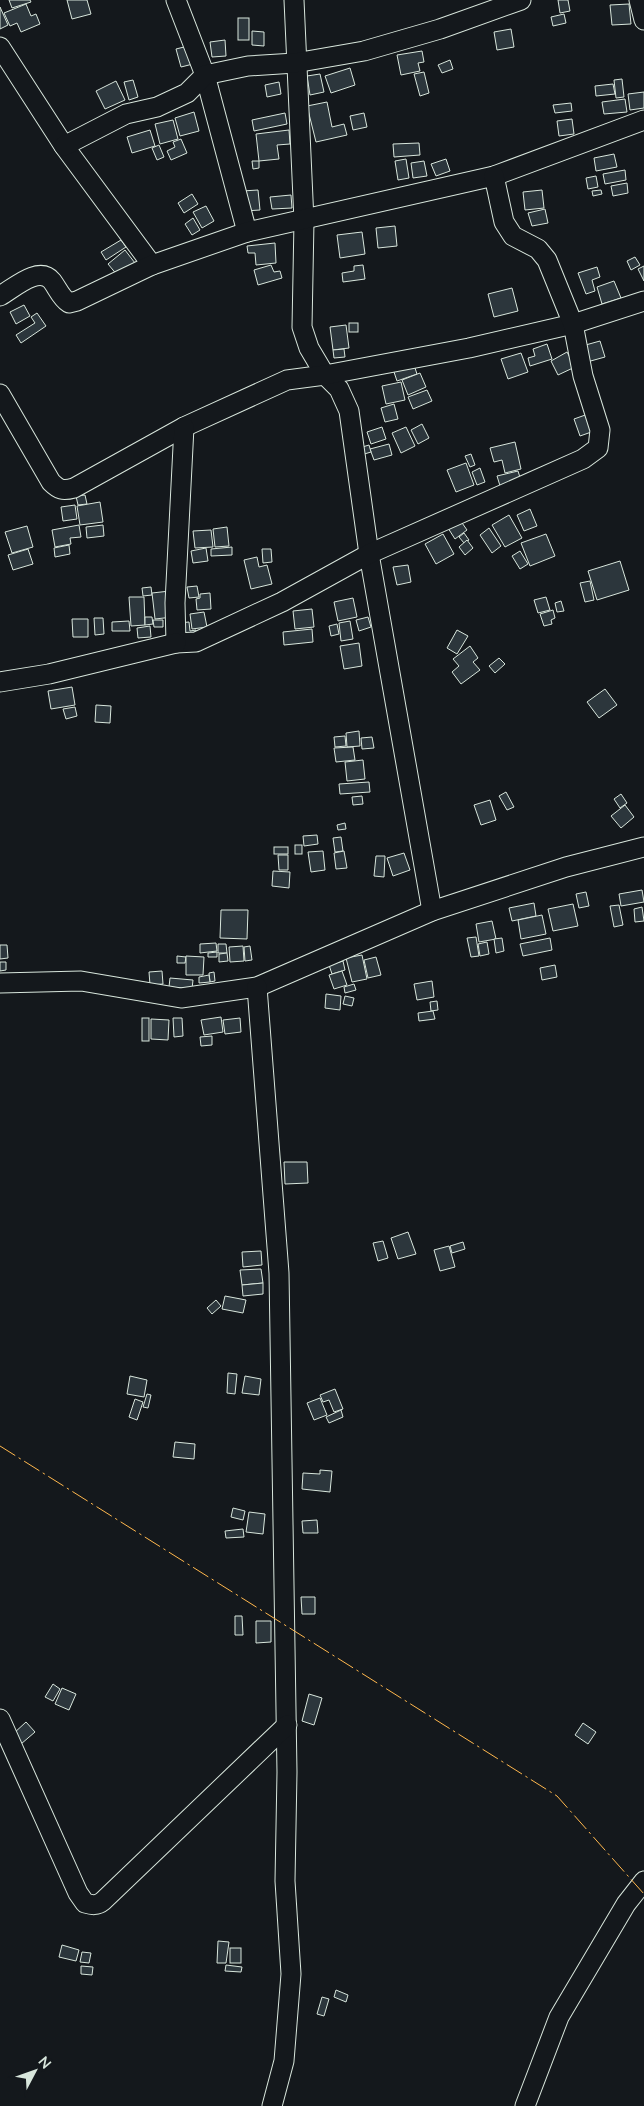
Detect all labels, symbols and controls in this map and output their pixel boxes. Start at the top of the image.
north arrow [10,2046,60,2096]
text: N [35,2052,55,2072]

